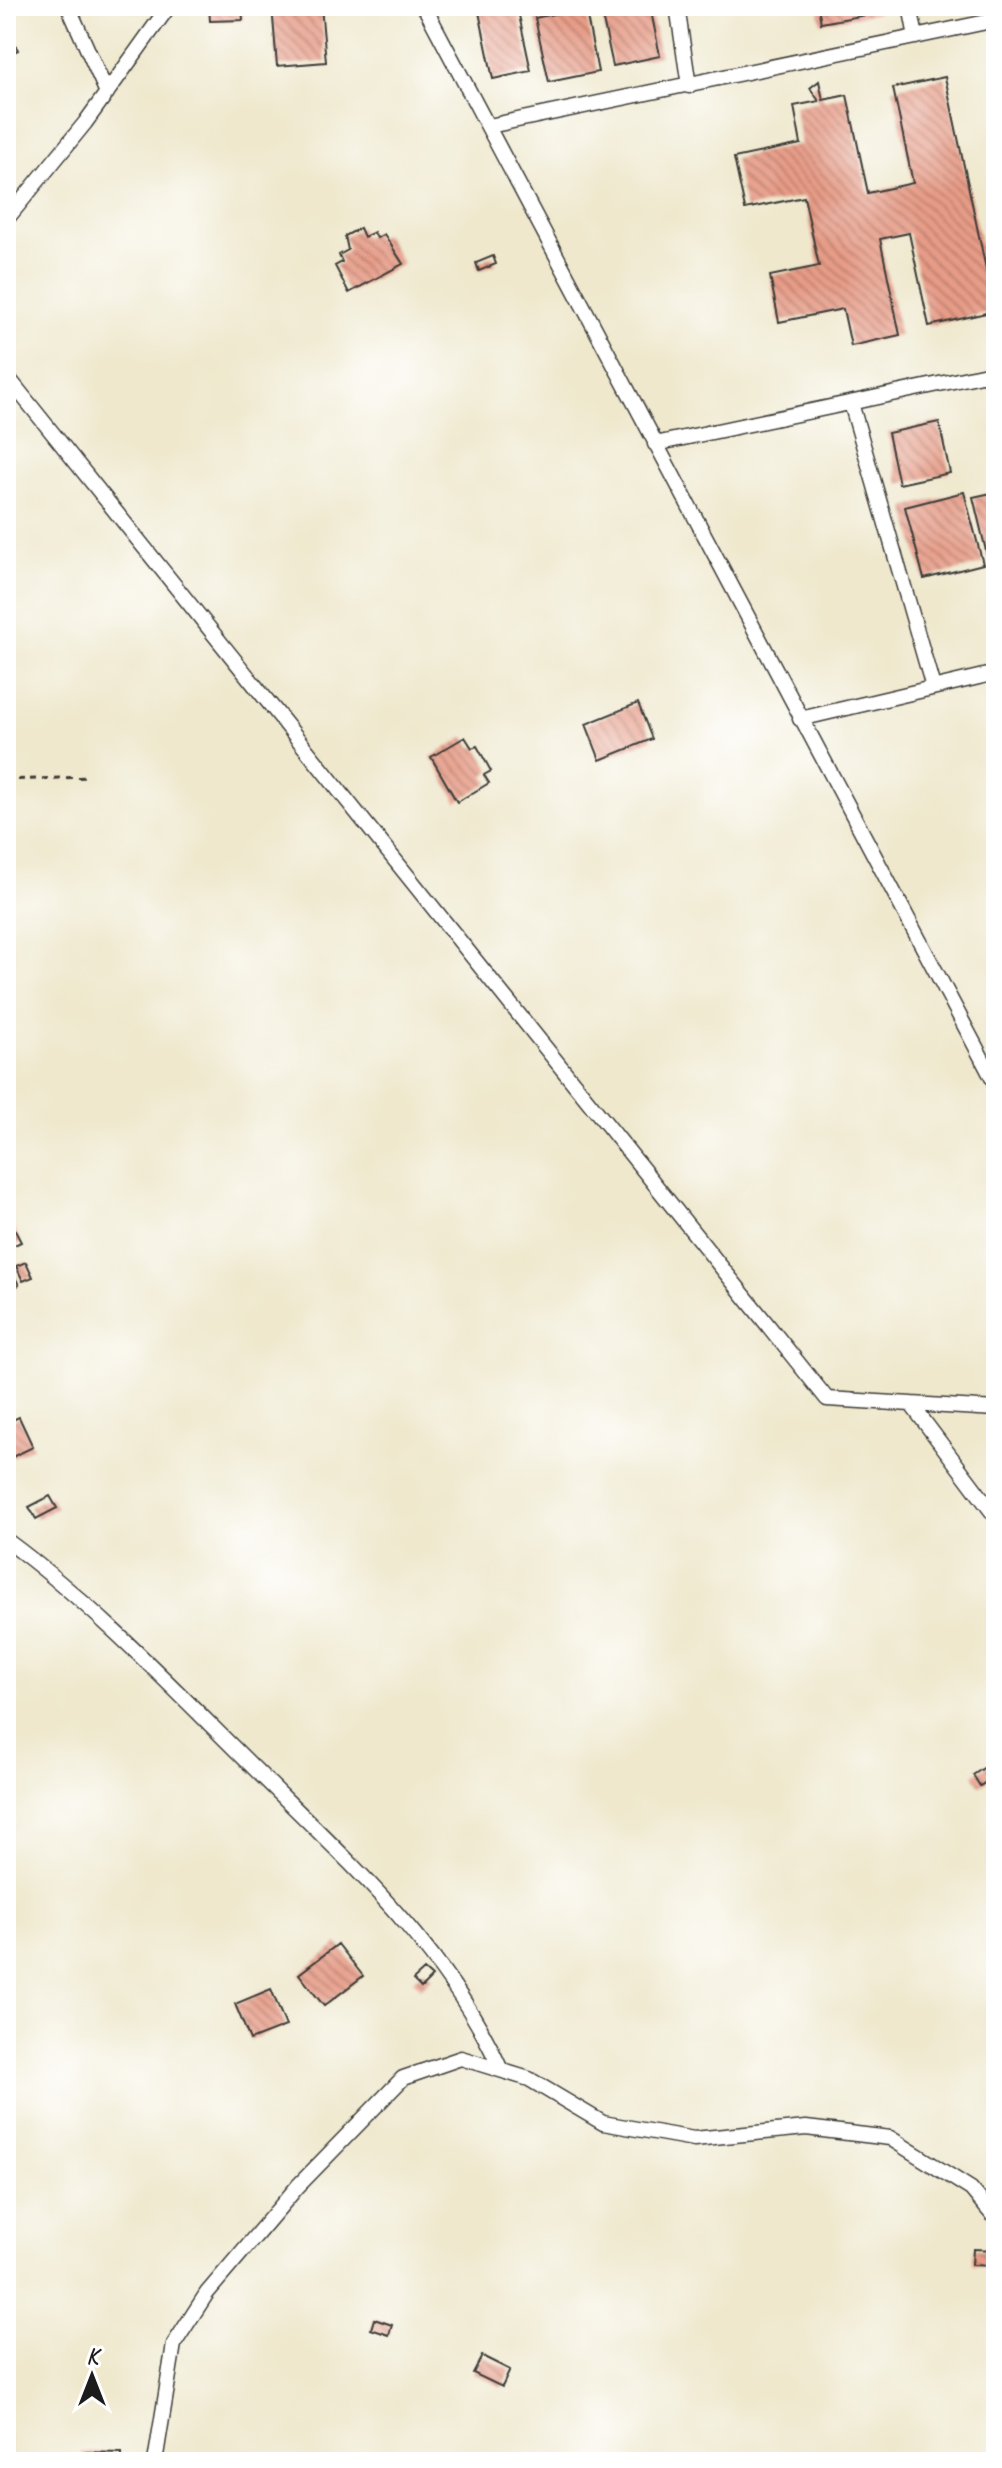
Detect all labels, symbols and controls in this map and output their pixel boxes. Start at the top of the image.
north arrow [52,2336,132,2416]
text: K [86,2343,102,2371]

